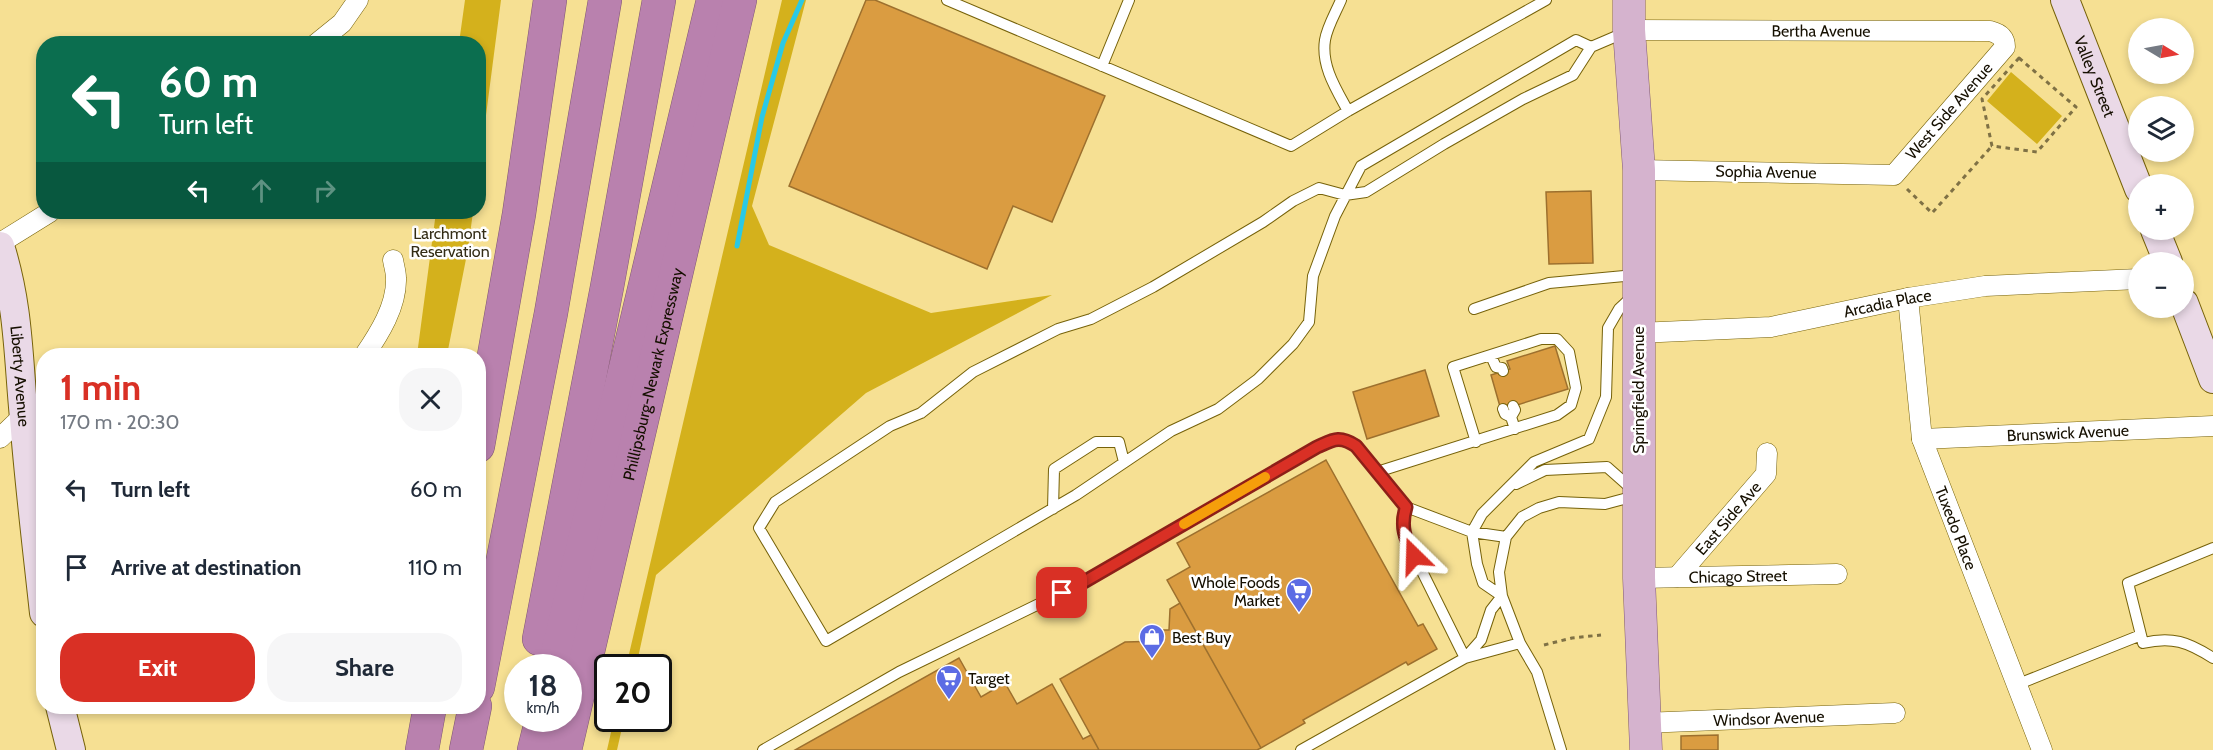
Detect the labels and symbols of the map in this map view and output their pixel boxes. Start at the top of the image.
north arrow [2128,18,2194,84]
street label: Bertha Avenue [1771,21,1871,40]
street label: Valley Street [2070,33,2120,120]
street label: West Side Avenue [1902,59,1996,163]
street label: Sophia Avenue [1715,162,1817,182]
park label: Larchmont Reservation [410,224,490,261]
street label: Phillipsburg-Newark Expressway [619,266,687,482]
street label: Arcadia Place [1842,285,1933,321]
street label: Liberty Avenue [7,324,34,427]
street label: Springfield Avenue [1629,326,1648,454]
street label: Brunswick Avenue [2006,420,2129,445]
street label: East Side Ave [1691,477,1765,559]
street label: Tuxedo Place [1932,483,1981,573]
position arrow [1382,524,1446,588]
street label: Chicago Street [1689,565,1788,586]
pin [1036,567,1087,618]
place label: Whole Foods Market [1191,573,1281,610]
supermarket icon: Whole Foods Market [1284,576,1314,614]
shop icon: Best Buy [1137,622,1167,660]
place label: Best Buy [1172,628,1231,647]
speed limit sign: 20 [594,654,672,732]
supermarket icon: Target [934,663,964,701]
place label: Target [968,669,1010,688]
street label: Windsor Avenue [1713,706,1825,730]

